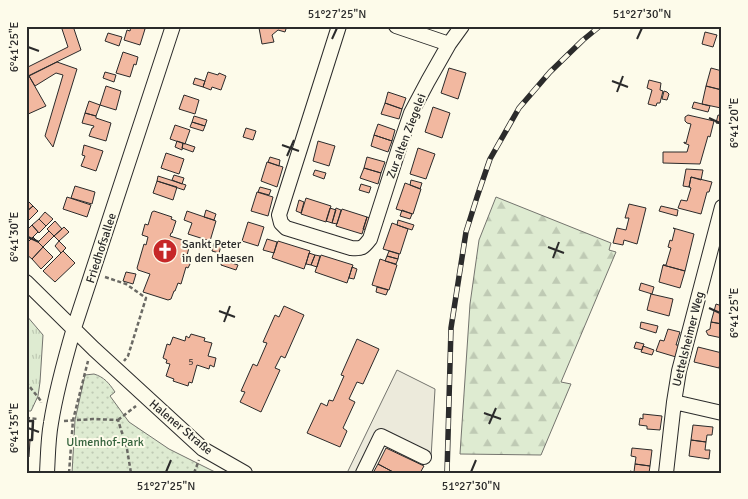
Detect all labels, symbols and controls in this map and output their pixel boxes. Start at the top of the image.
text: 51°27'25"N [308,7,366,22]
text: 51°27'30"N [613,7,671,22]
text: 6°41'25"E [7,21,22,72]
street label: Zur alten Ziegelei [383,92,430,181]
text: 6°41'20"E [727,97,742,148]
text: 6°41'30"E [7,211,22,262]
street label: Friedhofsallee [83,211,120,285]
place label: Sankt Peter in den Haesen [182,237,254,266]
church icon: Sankt Peter in den Haesen [152,238,178,264]
text: 6°41'25"E [727,287,742,338]
street label: Uettelsheimer Weg [669,290,708,388]
house number: 5 [188,356,194,368]
street label: Halener Straße [146,397,215,458]
text: 6°41'35"E [7,402,22,453]
park label: Ulmenhof-Park [66,435,144,450]
text: 51°27'25"N [137,479,195,494]
text: 51°27'30"N [442,479,500,494]

